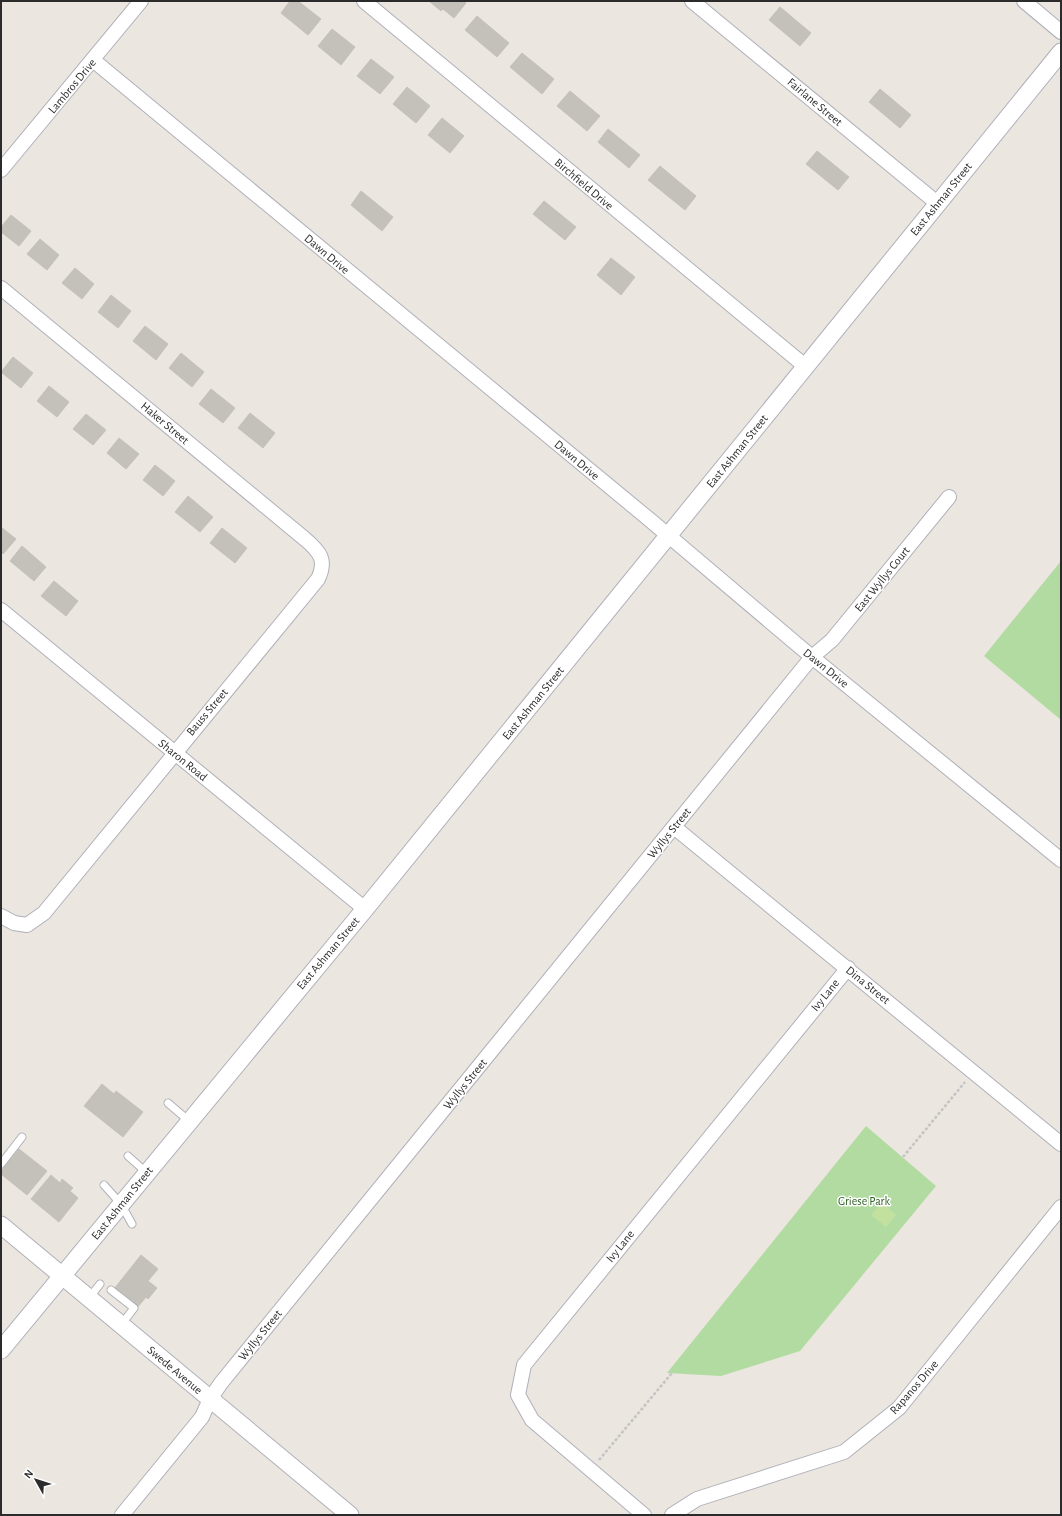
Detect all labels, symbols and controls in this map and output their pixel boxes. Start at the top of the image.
street label: Lambros Drive [46,56,98,116]
street label: Fairlane Street [785,76,845,128]
street label: Birchfield Drive [552,156,616,212]
street label: East Ashman Street [908,160,974,238]
street label: Dawn Drive [302,232,352,276]
street label: Haker Street [139,400,191,446]
street label: East Ashman Street [704,412,770,490]
street label: Dawn Drive [552,438,602,482]
street label: East Wyllys Court [852,544,913,614]
street label: Dawn Drive [801,646,851,690]
street label: East Ashman Street [500,664,566,742]
street label: Bauss Street [184,686,230,738]
street label: Sharon Road [156,737,210,783]
street label: Wyllys Street [645,805,694,861]
street label: East Ashman Street [294,914,362,991]
street label: Dina Street [844,964,892,1006]
street label: Ivy Lane [809,977,842,1014]
street label: Wyllys Street [441,1056,490,1112]
street label: East Ashman Street [89,1164,155,1242]
park label: Griese Park [838,1195,890,1207]
street label: Ivy Lane [604,1228,637,1265]
street label: Wyllys Street [236,1307,285,1363]
street label: Swede Avenue [145,1344,205,1396]
street label: Rapanos Drive [888,1358,940,1416]
north arrow [16,1460,56,1500]
text: N [22,1468,35,1480]

